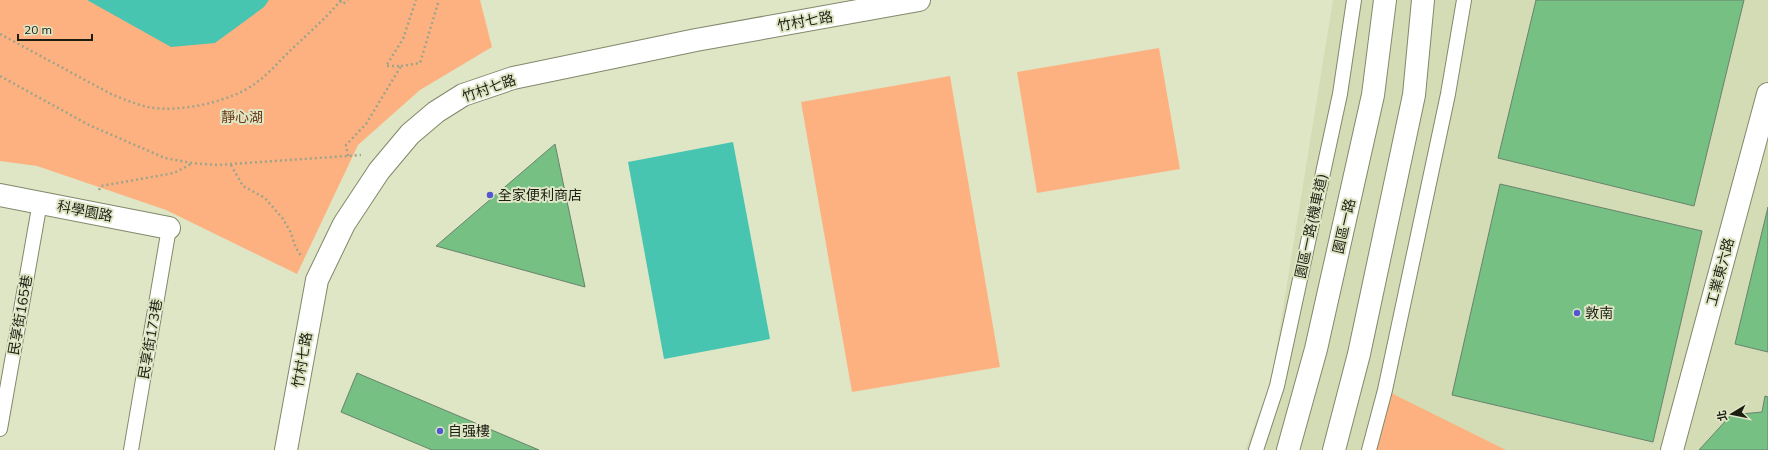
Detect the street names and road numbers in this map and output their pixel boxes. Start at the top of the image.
street label: 竹村七路 [776,7,834,35]
street label: 竹村七路 [460,70,518,106]
street label: 園區一路(機車道) [1291,172,1331,280]
street label: 科學園路 [56,197,114,225]
street label: 園區一路 [1329,197,1359,255]
street label: 工業東六路 [1702,236,1738,308]
street label: 民享街165巷 [4,273,36,357]
street label: 民享街173巷 [134,297,166,381]
street label: 竹村七路 [288,331,316,389]

